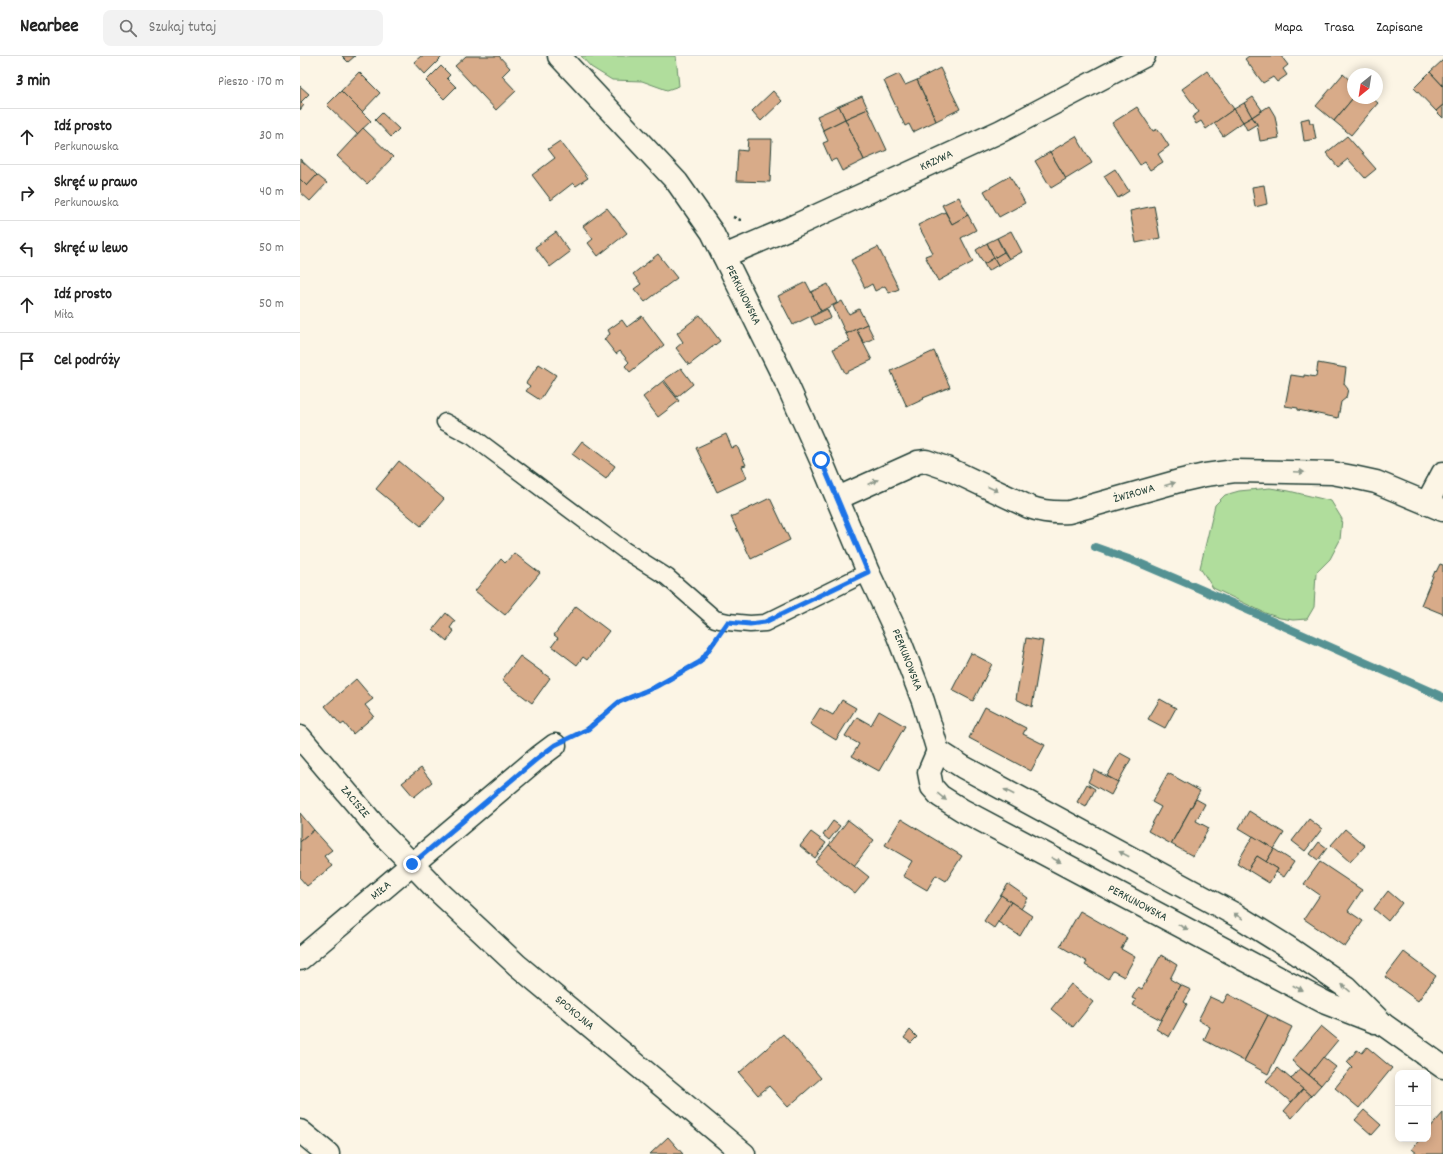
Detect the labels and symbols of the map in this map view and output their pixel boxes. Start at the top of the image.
north arrow [1347,68,1383,104]
street label: KRZYWA [917,145,956,176]
street label: PERKUNOWSKA [721,262,765,328]
route start [812,451,830,469]
one-way arrow [1293,469,1306,475]
one-way arrow [868,479,880,485]
street label: ŻWIROWA [1112,480,1157,508]
one-way arrow [1164,481,1176,487]
one-way arrow [988,486,999,492]
street label: PERKUNOWSKA [887,626,927,694]
street label: ZACISZE [336,782,374,822]
one-way arrow [1004,789,1015,795]
one-way arrow [937,792,948,801]
one-way arrow [1118,850,1130,857]
route end [403,855,421,873]
one-way arrow [1050,857,1062,863]
street label: MIŁA [367,877,395,904]
street label: PERKUNOWSKA [1105,880,1171,926]
one-way arrow [1233,912,1243,920]
one-way arrow [1177,924,1189,930]
one-way arrow [1341,984,1351,993]
one-way arrow [1292,985,1304,991]
street label: SPOKOJNA [551,991,598,1035]

